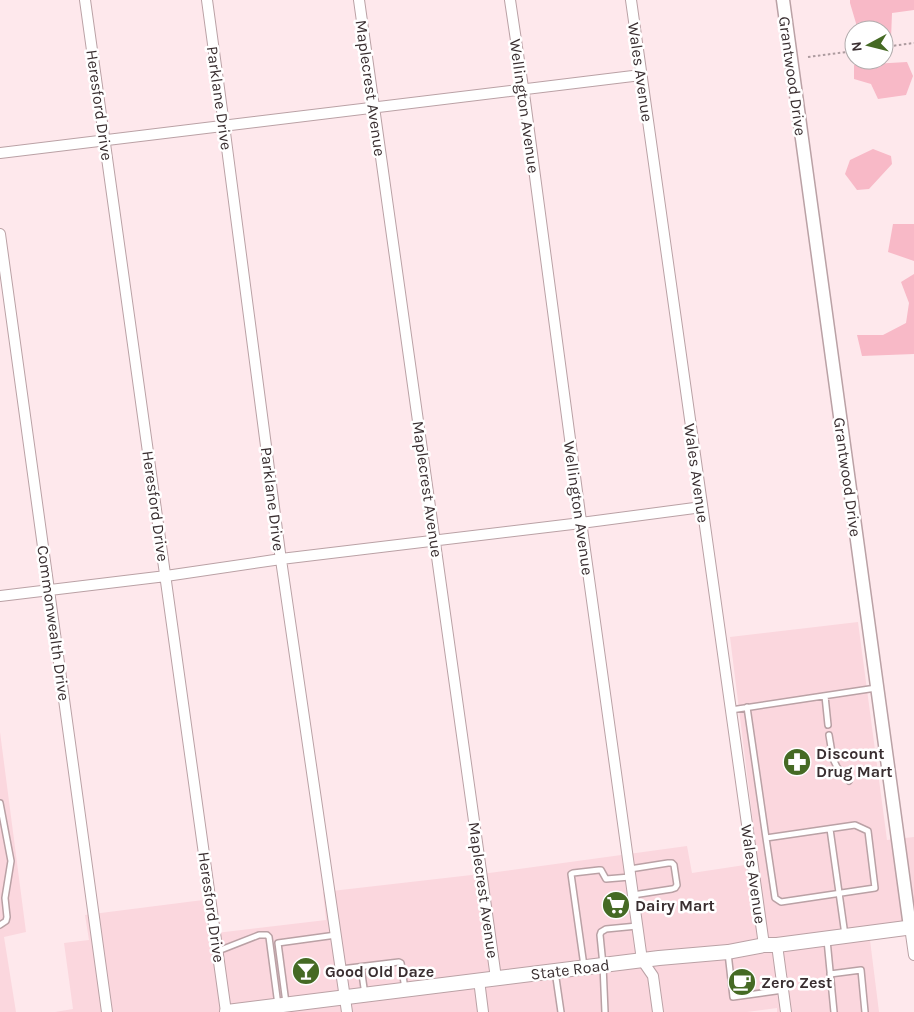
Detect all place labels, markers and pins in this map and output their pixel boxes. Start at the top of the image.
place label: Discount Drug Mart [816,744,893,781]
pharmacy icon: Discount Drug Mart [782,747,812,777]
supermarket icon: Dairy Mart [601,890,631,920]
place label: Dairy Mart [635,896,715,915]
bar icon: Good Old Daze [291,956,321,986]
place label: Good Old Daze [325,962,434,981]
cafe icon: Zero Zest [727,967,757,997]
place label: Zero Zest [761,973,832,992]

